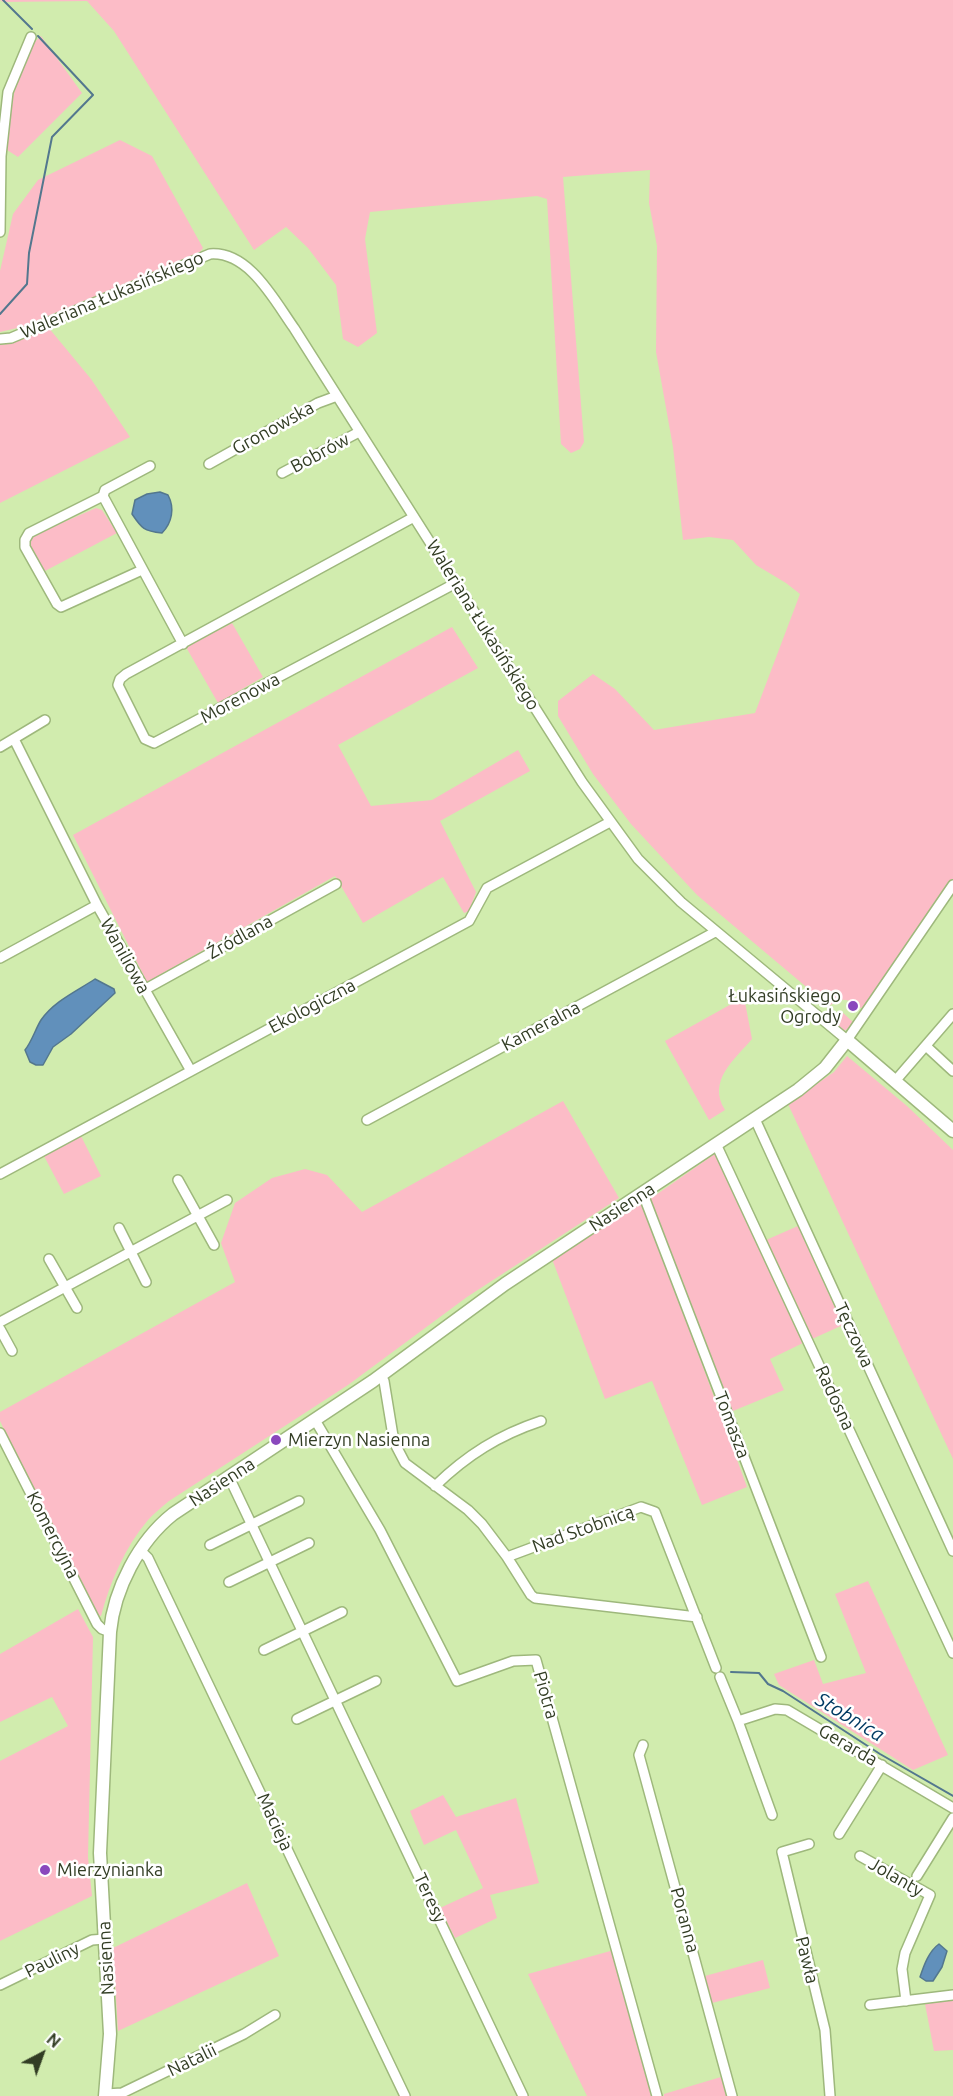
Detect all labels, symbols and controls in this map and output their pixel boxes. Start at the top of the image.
street label: Waleriana Łukasińskiego [17,247,207,343]
street label: Gronowska [228,397,318,459]
street label: Bobrów [287,428,353,478]
street label: Waleriana Łukasińskiego [422,536,544,714]
street label: Morenowa [197,668,283,728]
street label: Źródlana [203,910,277,964]
street label: Waniliowa [95,914,155,998]
street label: Ekologiczna [265,974,359,1038]
place label: Łukasińskiego Ogrody [728,985,841,1028]
street label: Kameralna [498,996,584,1056]
marker: Łukasińskiego Ogrody [846,999,860,1013]
street label: Nasienna [585,1178,659,1236]
street label: Tęczowa [830,1299,878,1371]
street label: Radosna [811,1362,859,1434]
street label: Tomasza [709,1389,755,1461]
place label: Mierzyn Nasienna [288,1429,430,1451]
marker: Mierzyn Nasienna [269,1433,283,1447]
street label: Nasienna [185,1453,259,1511]
street label: Komercyjna [22,1488,84,1582]
street label: Nad Stobnicą [529,1501,637,1557]
street label: Piotra [529,1669,563,1721]
water label: Stobnica [811,1687,889,1747]
street label: Gerarda [815,1720,881,1770]
street label: Macieja [252,1790,298,1854]
street label: Jolanty [865,1853,927,1901]
place label: Mierzynianka [57,1859,163,1881]
marker: Mierzynianka [38,1863,52,1877]
street label: Teresy [409,1870,451,1926]
street label: Poranna [666,1885,704,1955]
street label: Nasienna [93,1920,119,1996]
street label: Pawła [791,1934,823,1986]
street label: Pauliny [21,1938,83,1982]
north arrow [12,2024,72,2084]
text: N [43,2030,64,2051]
street label: Natalii [164,2039,220,2081]

